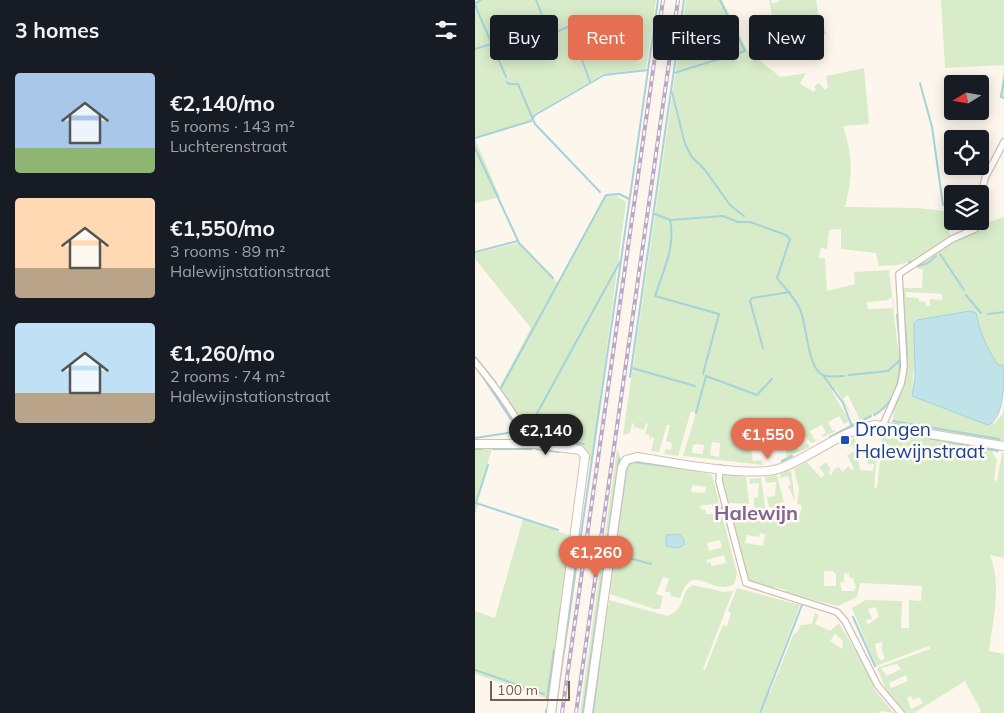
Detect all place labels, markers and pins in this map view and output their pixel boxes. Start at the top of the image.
pin: €2,140 [505,414,587,456]
place label: Drongen Halewijnstraat [855,417,985,463]
pin: €1,550 [727,418,809,460]
marker: Drongen Halewijnstraat [839,434,851,446]
pin: €1,260 [555,536,637,578]

